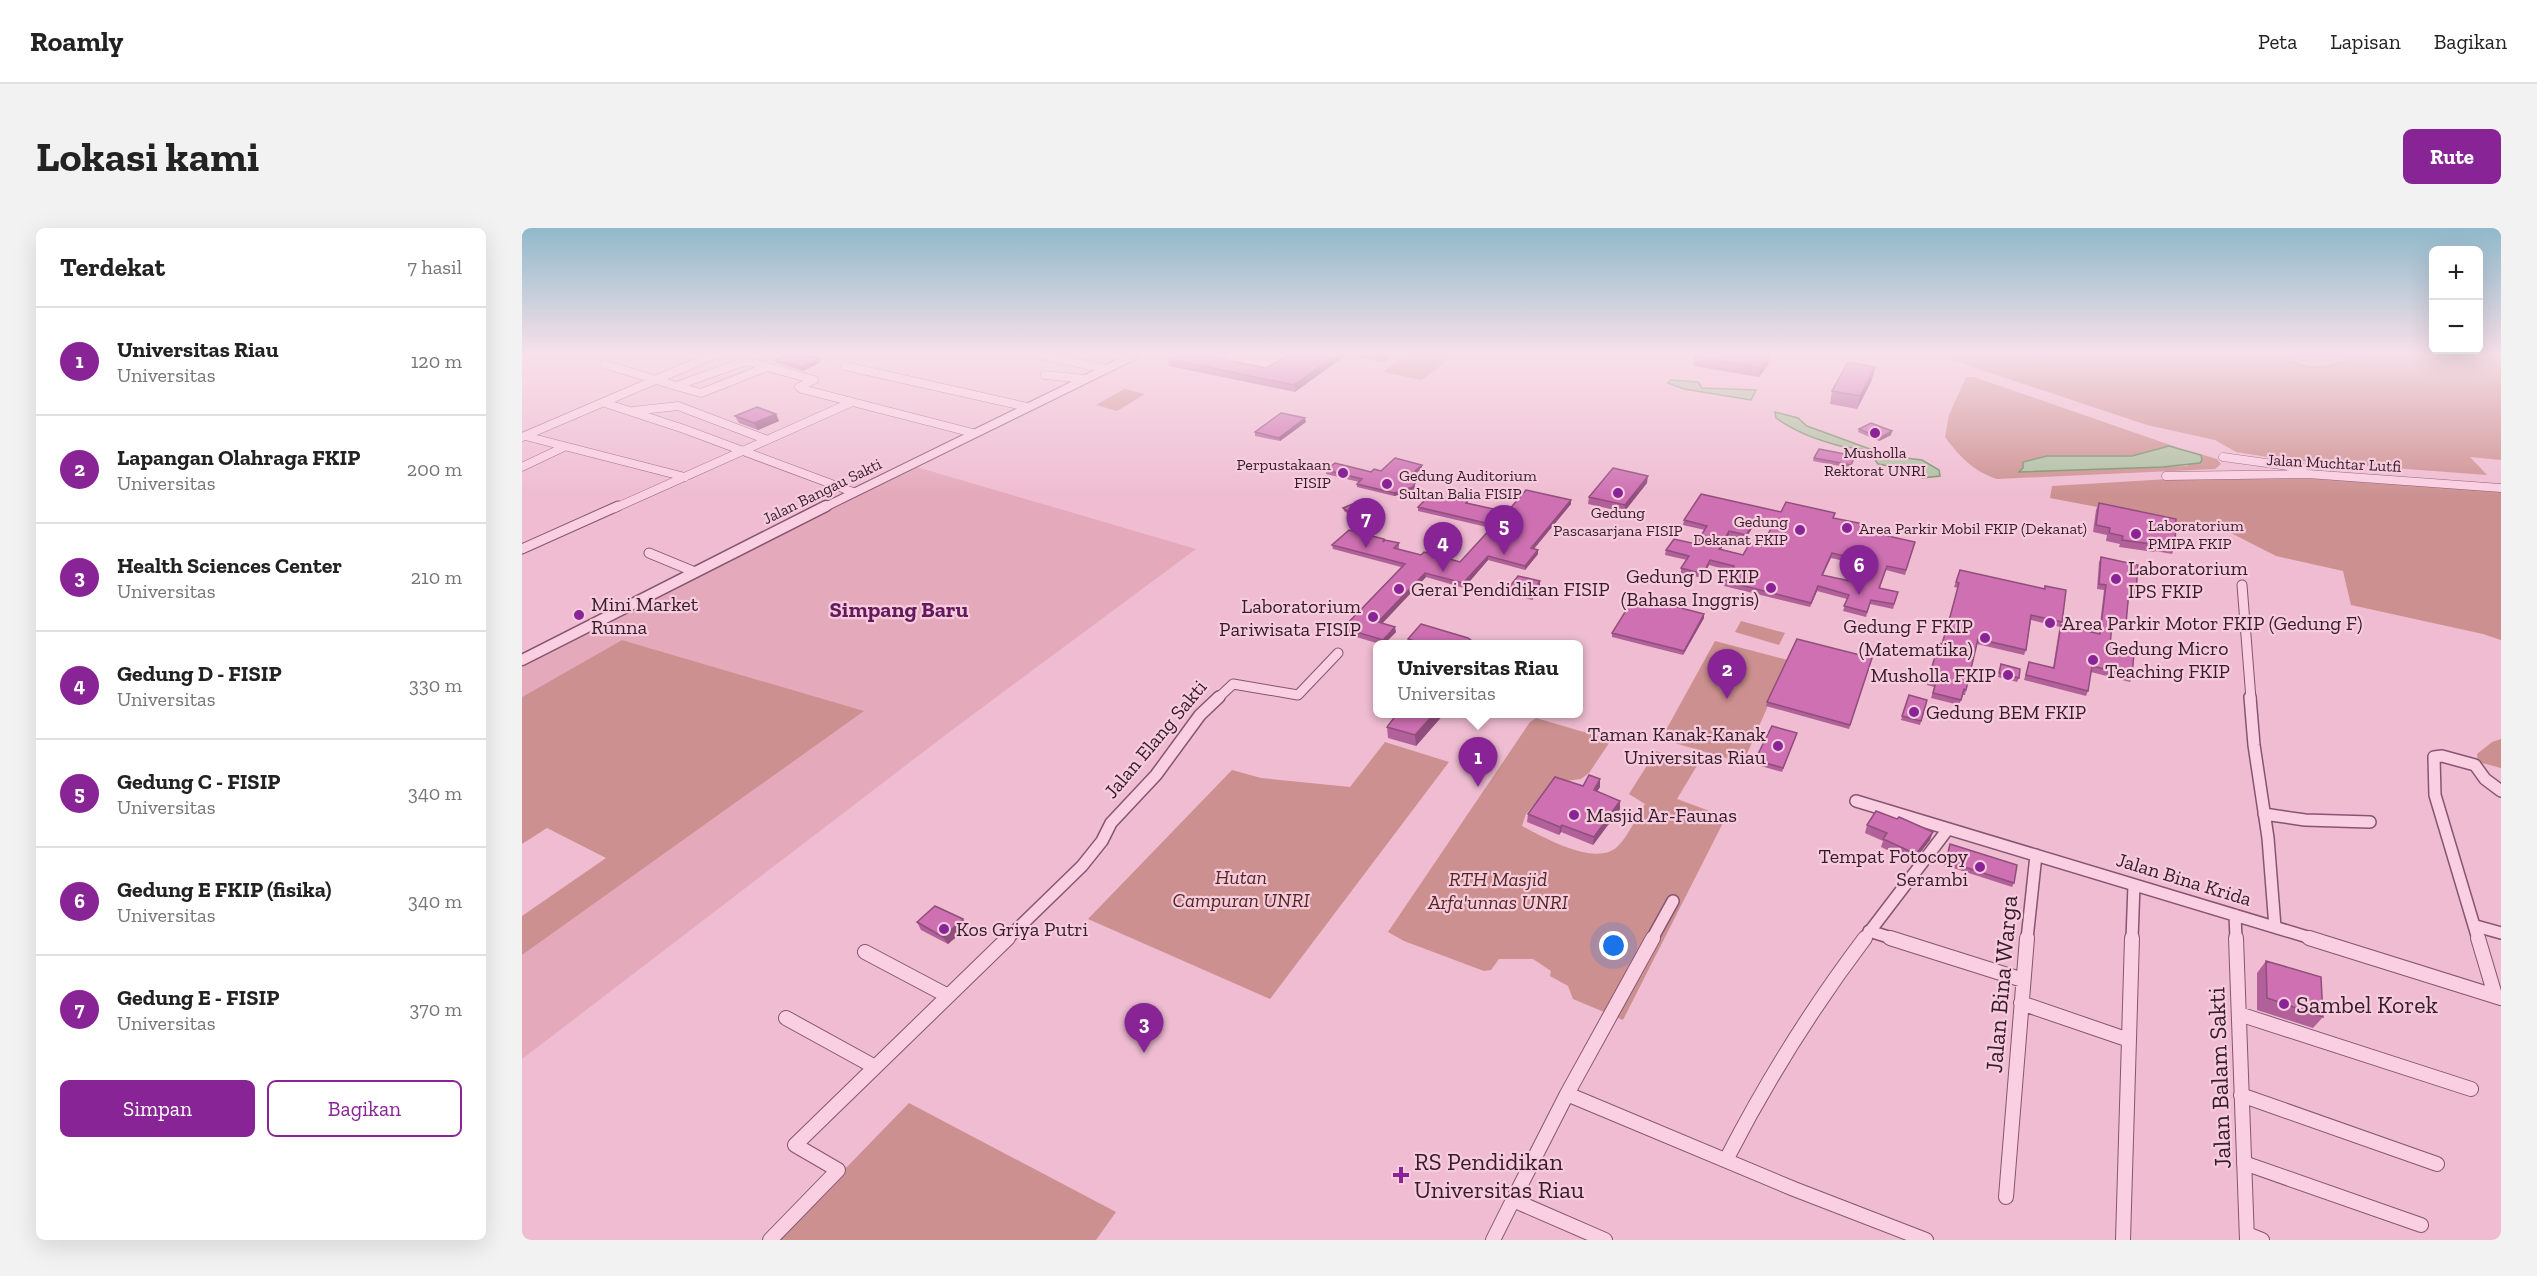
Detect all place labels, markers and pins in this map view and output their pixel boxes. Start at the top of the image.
marker: Musholla Rektorat UNRI [1868,426,1882,440]
place label: Musholla Rektorat UNRI [1824,443,1926,480]
place label: Perpustakaan FISIP [1237,455,1332,492]
marker: Perpustakaan FISIP [1336,466,1350,480]
place label: Gedung Auditorium Sultan Balia FISIP [1399,466,1537,503]
marker: Gedung Auditorium Sultan Balia FISIP [1380,477,1394,491]
marker: Gedung Pascasarjana FISIP [1611,486,1625,500]
pin: 7 [1346,498,1386,548]
place label: Gedung Pascasarjana FISIP [1553,503,1683,540]
pin: 5 [1484,506,1524,555]
place label: Gedung Dekanat FKIP [1693,512,1788,549]
place label: Laboratorium PMIPA FKIP [2148,516,2244,553]
place label: Area Parkir Mobil FKIP (Dekanat) [1859,519,2087,538]
marker: Area Parkir Mobil FKIP (Dekanat) [1840,521,1854,535]
pin: 4 [1424,522,1462,572]
marker: Gedung Dekanat FKIP [1793,523,1807,537]
marker: Laboratorium PMIPA FKIP [2129,527,2143,541]
pin: 6 [1840,546,1878,595]
place label: Laboratorium IPS FKIP [2128,556,2248,603]
place label: Gedung D FKIP (Bahasa Inggris) [1621,564,1759,611]
marker: Laboratorium IPS FKIP [2109,572,2123,586]
place label: Gerai Pendidikan FISIP [1411,577,1610,601]
marker: Gedung D FKIP (Bahasa Inggris) [1764,581,1778,595]
marker: Gerai Pendidikan FISIP [1392,582,1406,596]
place label: Mini Market Runna [591,592,699,639]
place label: Laboratorium Pariwisata FISIP [1219,594,1362,641]
marker: Mini Market Runna [572,608,586,622]
marker: Laboratorium Pariwisata FISIP [1366,610,1380,624]
place label: Area Parkir Motor FKIP (Gedung F) [2062,611,2362,635]
place label: Gedung F FKIP (Matematika) [1843,614,1973,661]
marker: Area Parkir Motor FKIP (Gedung F) [2043,616,2057,630]
marker: Gedung F FKIP (Matematika) [1978,631,1992,645]
place label: Gedung Micro Teaching FKIP [2105,636,2230,683]
pin: 2 [1708,650,1746,699]
marker: Gedung Micro Teaching FKIP [2086,653,2100,667]
place label: Musholla FKIP [1871,663,1996,687]
marker: Musholla FKIP [2001,668,2015,682]
place label: Gedung BEM FKIP [1926,700,2086,724]
marker: Gedung BEM FKIP [1907,705,1921,719]
place label: Taman Kanak-Kanak Universitas Riau [1588,722,1767,769]
pin: 1 [1458,738,1498,787]
marker: Taman Kanak-Kanak Universitas Riau [1771,739,1785,753]
place label: Masjid Ar-Faunas [1586,803,1737,827]
marker: Masjid Ar-Faunas [1567,808,1581,822]
place label: Tempat Fotocopy Serambi [1819,844,1969,891]
marker: Tempat Fotocopy Serambi [1973,860,1987,874]
place label: Kos Griya Putri [956,917,1088,941]
marker: Kos Griya Putri [937,922,951,936]
place label: Sambel Korek [2296,990,2439,1019]
marker: Sambel Korek [2277,997,2291,1011]
pin: 3 [1124,1004,1164,1053]
place label: RS Pendidikan Universitas Riau [1414,1147,1585,1204]
marker: RS Pendidikan Universitas Riau [1392,1166,1410,1184]

